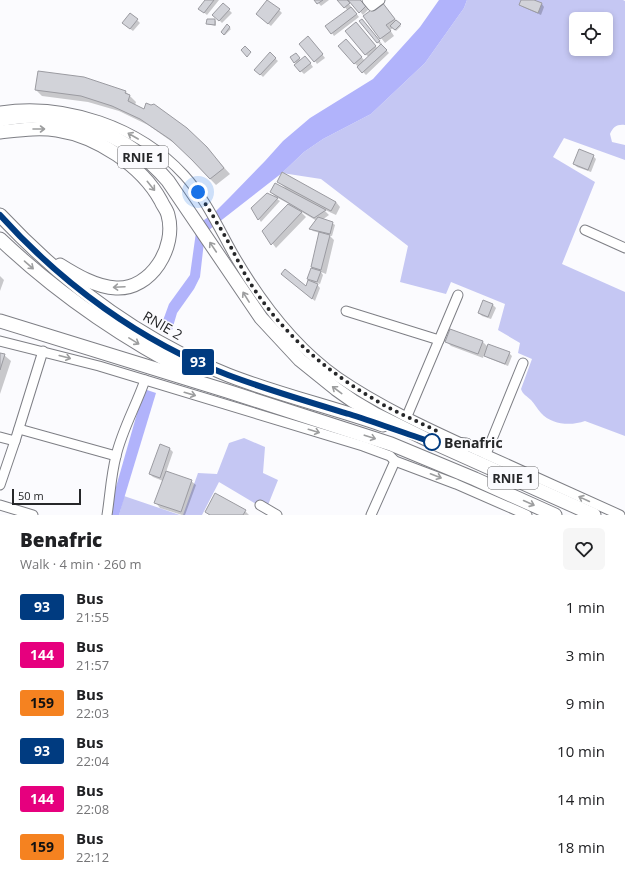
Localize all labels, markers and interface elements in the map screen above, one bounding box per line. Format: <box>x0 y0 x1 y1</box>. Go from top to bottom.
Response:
map controls <box>569 12 613 56</box>
button: locate <box>569 12 613 56</box>
one-way arrow <box>32 125 45 133</box>
one-way arrow <box>127 132 139 140</box>
road number: RNIE 1 <box>118 146 168 168</box>
one-way arrow <box>147 180 155 191</box>
your location <box>188 182 208 202</box>
one-way arrow <box>209 242 217 253</box>
one-way arrow <box>24 260 34 269</box>
one-way arrow <box>113 283 126 291</box>
one-way arrow <box>242 291 250 303</box>
street label: RNIE 2 <box>140 306 186 344</box>
one-way arrow <box>128 338 140 346</box>
line badge: 93 <box>180 349 216 375</box>
text: 93 <box>190 352 206 371</box>
one-way arrow <box>58 354 71 361</box>
one-way arrow <box>331 385 342 394</box>
one-way arrow <box>183 391 196 398</box>
one-way arrow <box>307 428 320 435</box>
marker: Benafric <box>423 433 441 451</box>
place label: Benafric <box>444 433 503 452</box>
one-way arrow <box>364 434 376 442</box>
road number: RNIE 1 <box>488 467 538 489</box>
one-way arrow <box>429 472 441 480</box>
scale bar <box>12 487 81 506</box>
text: 50 m <box>18 488 44 503</box>
one-way arrow <box>579 495 591 502</box>
one-way arrow <box>523 500 535 507</box>
text: Benafric <box>20 527 102 553</box>
button: heart <box>563 528 605 570</box>
text: Walk · 4 min · 260 m <box>20 555 142 573</box>
text: Bus <box>76 588 103 608</box>
text: 93 <box>34 597 50 616</box>
text: 1 min <box>566 597 605 617</box>
text: 21:55 <box>76 608 109 626</box>
text: Bus <box>76 636 103 656</box>
text: 144 <box>30 645 54 664</box>
text: 3 min <box>566 645 605 665</box>
text: 21:57 <box>76 656 109 674</box>
text: Bus <box>76 684 103 704</box>
text: 159 <box>30 693 54 712</box>
text: 9 min <box>566 693 605 713</box>
text: 22:03 <box>76 704 109 722</box>
text: Bus <box>76 732 103 752</box>
text: 93 <box>34 741 50 760</box>
text: 10 min <box>557 741 605 761</box>
text: 22:04 <box>76 752 109 770</box>
text: Bus <box>76 780 103 800</box>
text: 144 <box>30 789 54 808</box>
text: 14 min <box>557 789 605 809</box>
text: 22:08 <box>76 800 109 818</box>
text: Bus <box>76 828 103 848</box>
text: 159 <box>30 837 54 856</box>
text: 18 min <box>557 837 605 857</box>
text: 22:12 <box>76 848 109 866</box>

